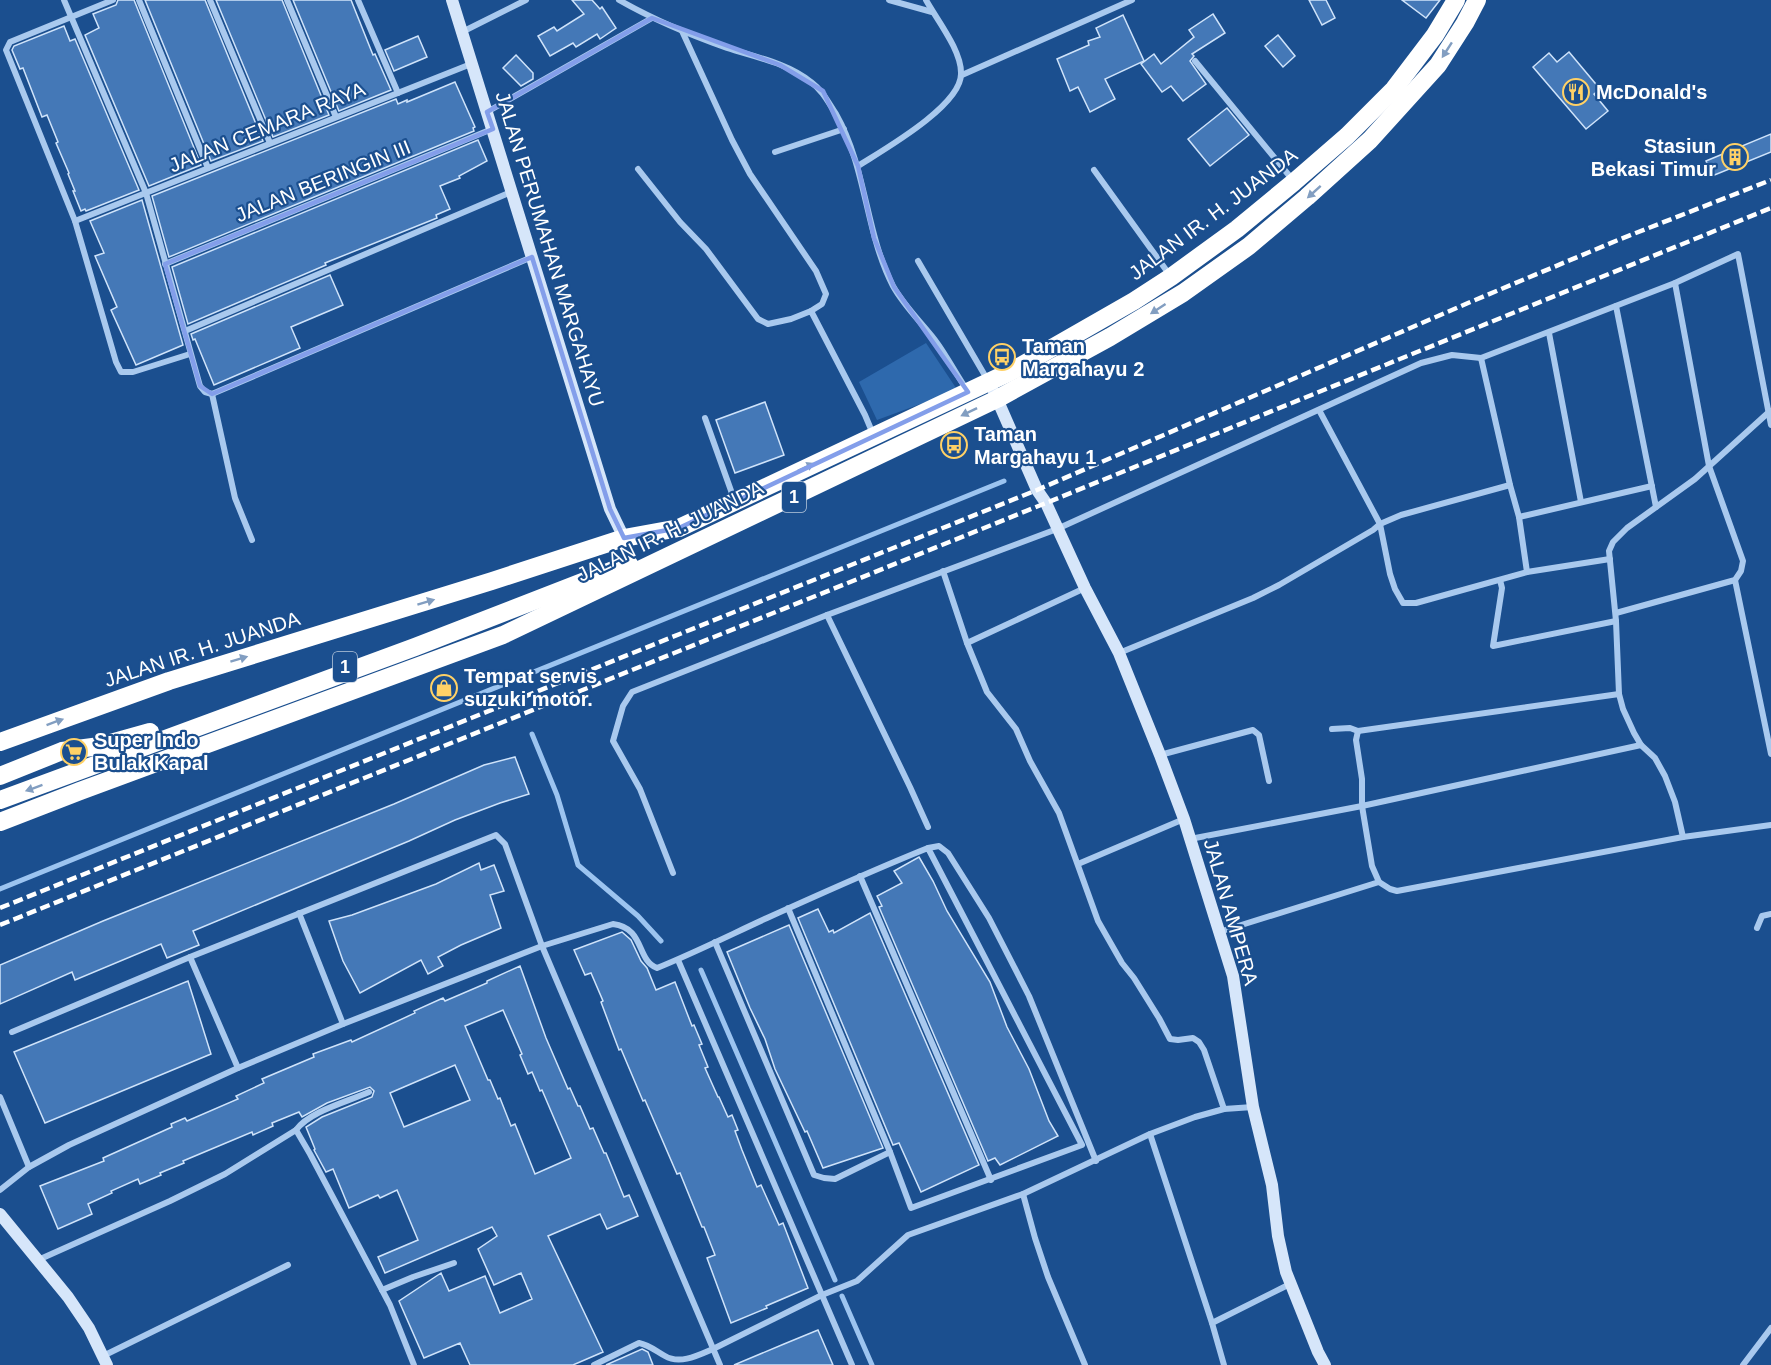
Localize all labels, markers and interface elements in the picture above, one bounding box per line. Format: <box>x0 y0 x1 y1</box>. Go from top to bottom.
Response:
one-way arrow <box>1442 42 1453 59</box>
street label: JALAN CEMARA RAYA <box>166 77 369 176</box>
restaurant icon: McDonald's <box>1561 77 1591 107</box>
place label: McDonald's <box>1596 81 1707 103</box>
street label: JALAN PERUMAHAN MARGAHAYU <box>491 89 609 409</box>
place label: Stasiun Bekasi Timur <box>1591 135 1716 180</box>
street label: JALAN BERINGIN III <box>232 136 414 226</box>
building icon: Stasiun Bekasi Timur <box>1720 142 1750 172</box>
street label: JALAN IR. H. JUANDA <box>1125 143 1302 284</box>
one-way arrow <box>1307 184 1321 198</box>
one-way arrow <box>1150 303 1166 314</box>
place label: Taman Margahayu 2 <box>1022 335 1144 380</box>
bus stop icon: Taman Margahayu 2 <box>987 342 1017 372</box>
one-way arrow <box>960 408 977 417</box>
place label: Taman Margahayu 1 <box>974 423 1096 468</box>
bus stop icon: Taman Margahayu 1 <box>939 430 969 460</box>
one-way arrow <box>798 463 815 472</box>
street label: JALAN IR. H. JUANDA <box>573 476 767 586</box>
road number: 1 <box>782 482 806 512</box>
one-way arrow <box>417 596 435 606</box>
street label: JALAN IR. H. JUANDA <box>101 607 303 691</box>
road number: 1 <box>333 652 357 682</box>
one-way arrow <box>230 654 248 663</box>
place label: Tempat servis suzuki motor. <box>464 665 597 710</box>
shop icon: Tempat servis suzuki motor. <box>429 673 459 703</box>
one-way arrow <box>46 717 64 726</box>
place label: Super Indo Bulak Kapal <box>94 729 208 774</box>
supermarket icon: Super Indo Bulak Kapal <box>59 737 89 767</box>
one-way arrow <box>25 783 43 793</box>
street label: JALAN AMPERA <box>1200 836 1263 988</box>

